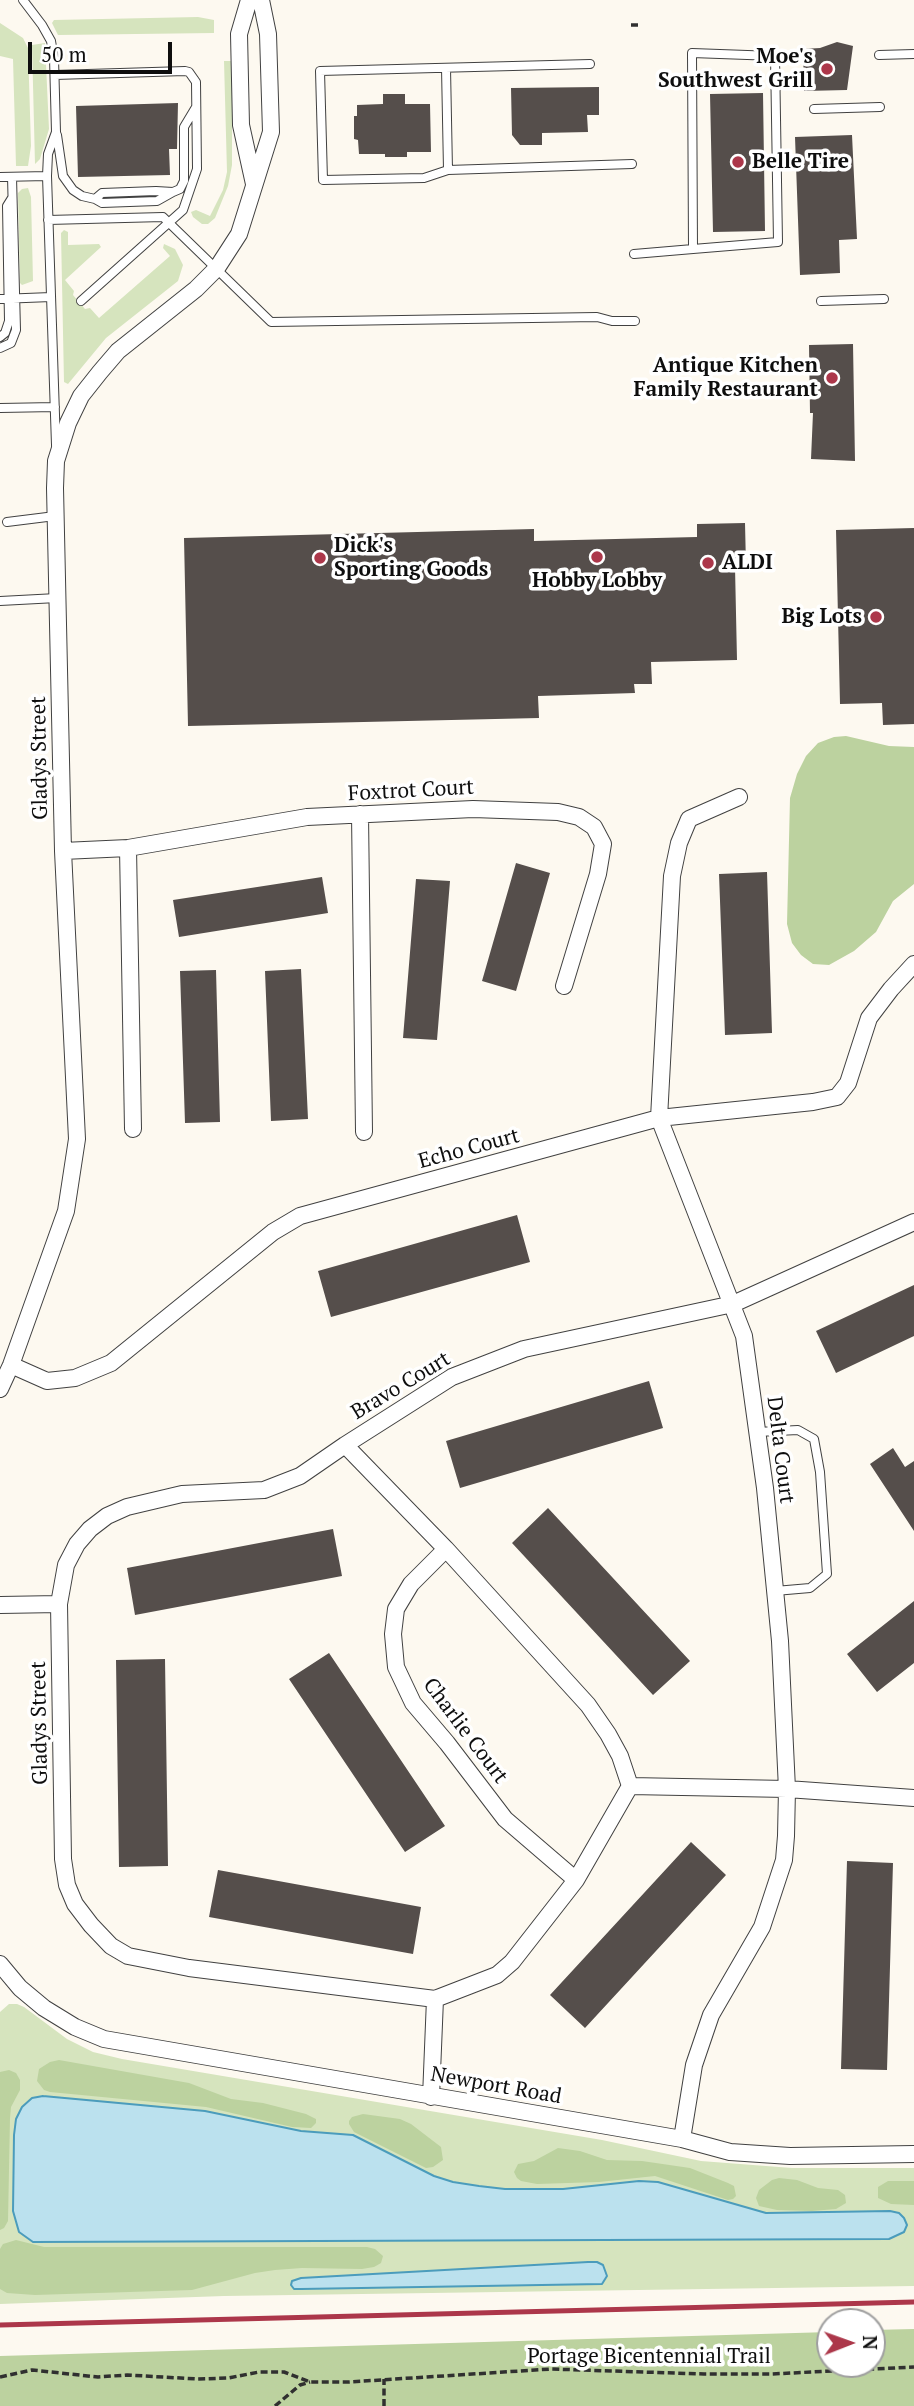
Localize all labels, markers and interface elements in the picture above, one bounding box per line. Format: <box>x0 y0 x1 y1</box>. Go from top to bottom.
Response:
scale bar <box>32 28 175 72</box>
text: 50 m <box>41 40 87 68</box>
place label: Moe's Southwest Grill <box>658 44 813 94</box>
marker: Moe's Southwest Grill <box>819 61 835 77</box>
place label: Belle Tire <box>752 149 849 175</box>
marker: Belle Tire <box>730 154 746 170</box>
place label: Antique Kitchen Family Restaurant <box>633 353 818 403</box>
marker: Antique Kitchen Family Restaurant <box>824 370 840 386</box>
place label: Dick's Sporting Goods <box>334 533 488 583</box>
marker: Hobby Lobby <box>589 549 605 565</box>
marker: Dick's Sporting Goods <box>312 550 328 566</box>
place label: ALDI <box>722 550 773 576</box>
marker: ALDI <box>700 555 716 571</box>
place label: Hobby Lobby <box>532 568 662 594</box>
place label: Big Lots <box>781 604 862 630</box>
marker: Big Lots <box>868 609 884 625</box>
street label: Gladys Street <box>26 696 54 820</box>
street label: Foxtrot Court <box>347 775 475 807</box>
street label: Echo Court <box>416 1123 522 1175</box>
street label: Bravo Court <box>347 1347 455 1425</box>
street label: Delta Court <box>761 1395 799 1505</box>
street label: Gladys Street <box>26 1661 54 1785</box>
street label: Charlie Court <box>417 1673 513 1789</box>
street label: Newport Road <box>429 2062 563 2110</box>
north arrow <box>816 2308 886 2378</box>
text: N <box>858 2335 883 2350</box>
street label: Portage Bicentennial Trail <box>527 2344 771 2370</box>

